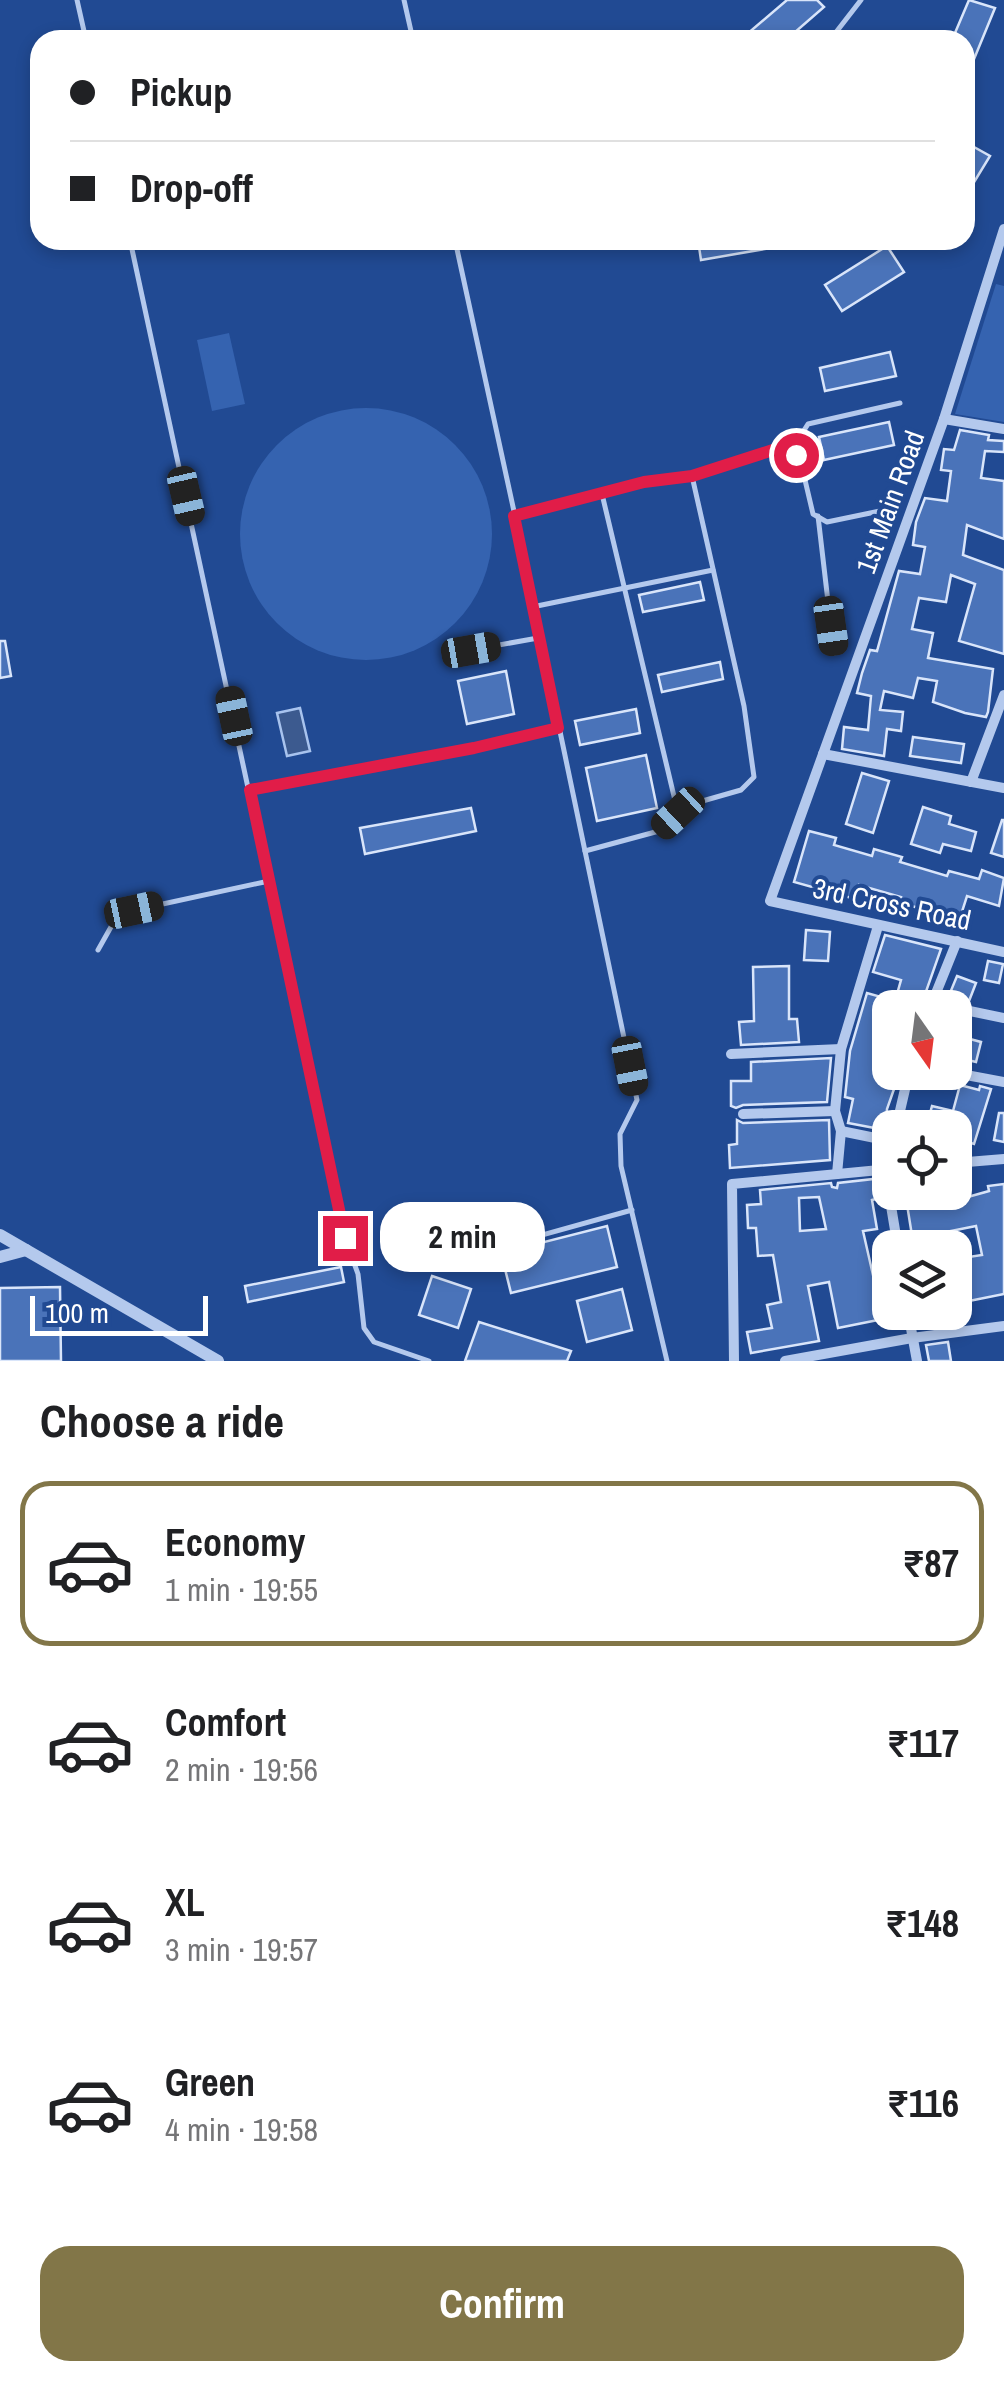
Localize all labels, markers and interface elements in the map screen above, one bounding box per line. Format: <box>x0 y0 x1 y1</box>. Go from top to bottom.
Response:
text: Pickup <box>130 67 232 118</box>
text: Drop-off <box>130 163 253 214</box>
street label: 1st Main Road <box>847 425 933 579</box>
route start <box>774 433 819 478</box>
car <box>165 463 207 529</box>
car <box>812 594 850 658</box>
car <box>439 630 503 670</box>
car <box>213 684 255 748</box>
car <box>646 782 710 844</box>
street label: 3rd Cross Road <box>809 869 975 939</box>
car <box>102 889 166 931</box>
north arrow <box>872 990 972 1090</box>
map controls <box>872 990 972 1330</box>
car <box>610 1034 650 1098</box>
button: locate <box>872 1110 972 1210</box>
callout: 2 min <box>380 1203 545 1273</box>
text: 2 min <box>428 1215 497 1258</box>
route end <box>323 1216 368 1261</box>
button: layers <box>872 1230 972 1330</box>
scale bar <box>30 1291 208 1336</box>
text: 100 m <box>45 1294 109 1332</box>
text: Choose a ride <box>40 1390 284 1451</box>
text: Economy <box>165 1517 305 1568</box>
icon: car <box>45 1519 135 1609</box>
text: ₹87 <box>902 1538 959 1589</box>
text: 1 min · 19:55 <box>165 1568 318 1611</box>
text: Comfort <box>165 1697 286 1748</box>
icon: car <box>45 1699 135 1789</box>
text: ₹117 <box>887 1718 959 1769</box>
text: 2 min · 19:56 <box>165 1748 318 1791</box>
text: XL <box>165 1877 205 1928</box>
icon: car <box>45 1879 135 1969</box>
text: ₹148 <box>885 1898 959 1949</box>
text: 3 min · 19:57 <box>165 1928 318 1971</box>
text: Green <box>165 2057 255 2108</box>
icon: car <box>45 2059 135 2149</box>
text: ₹116 <box>887 2078 959 2129</box>
text: 4 min · 19:58 <box>165 2108 318 2151</box>
button: Confirm <box>40 2246 964 2361</box>

